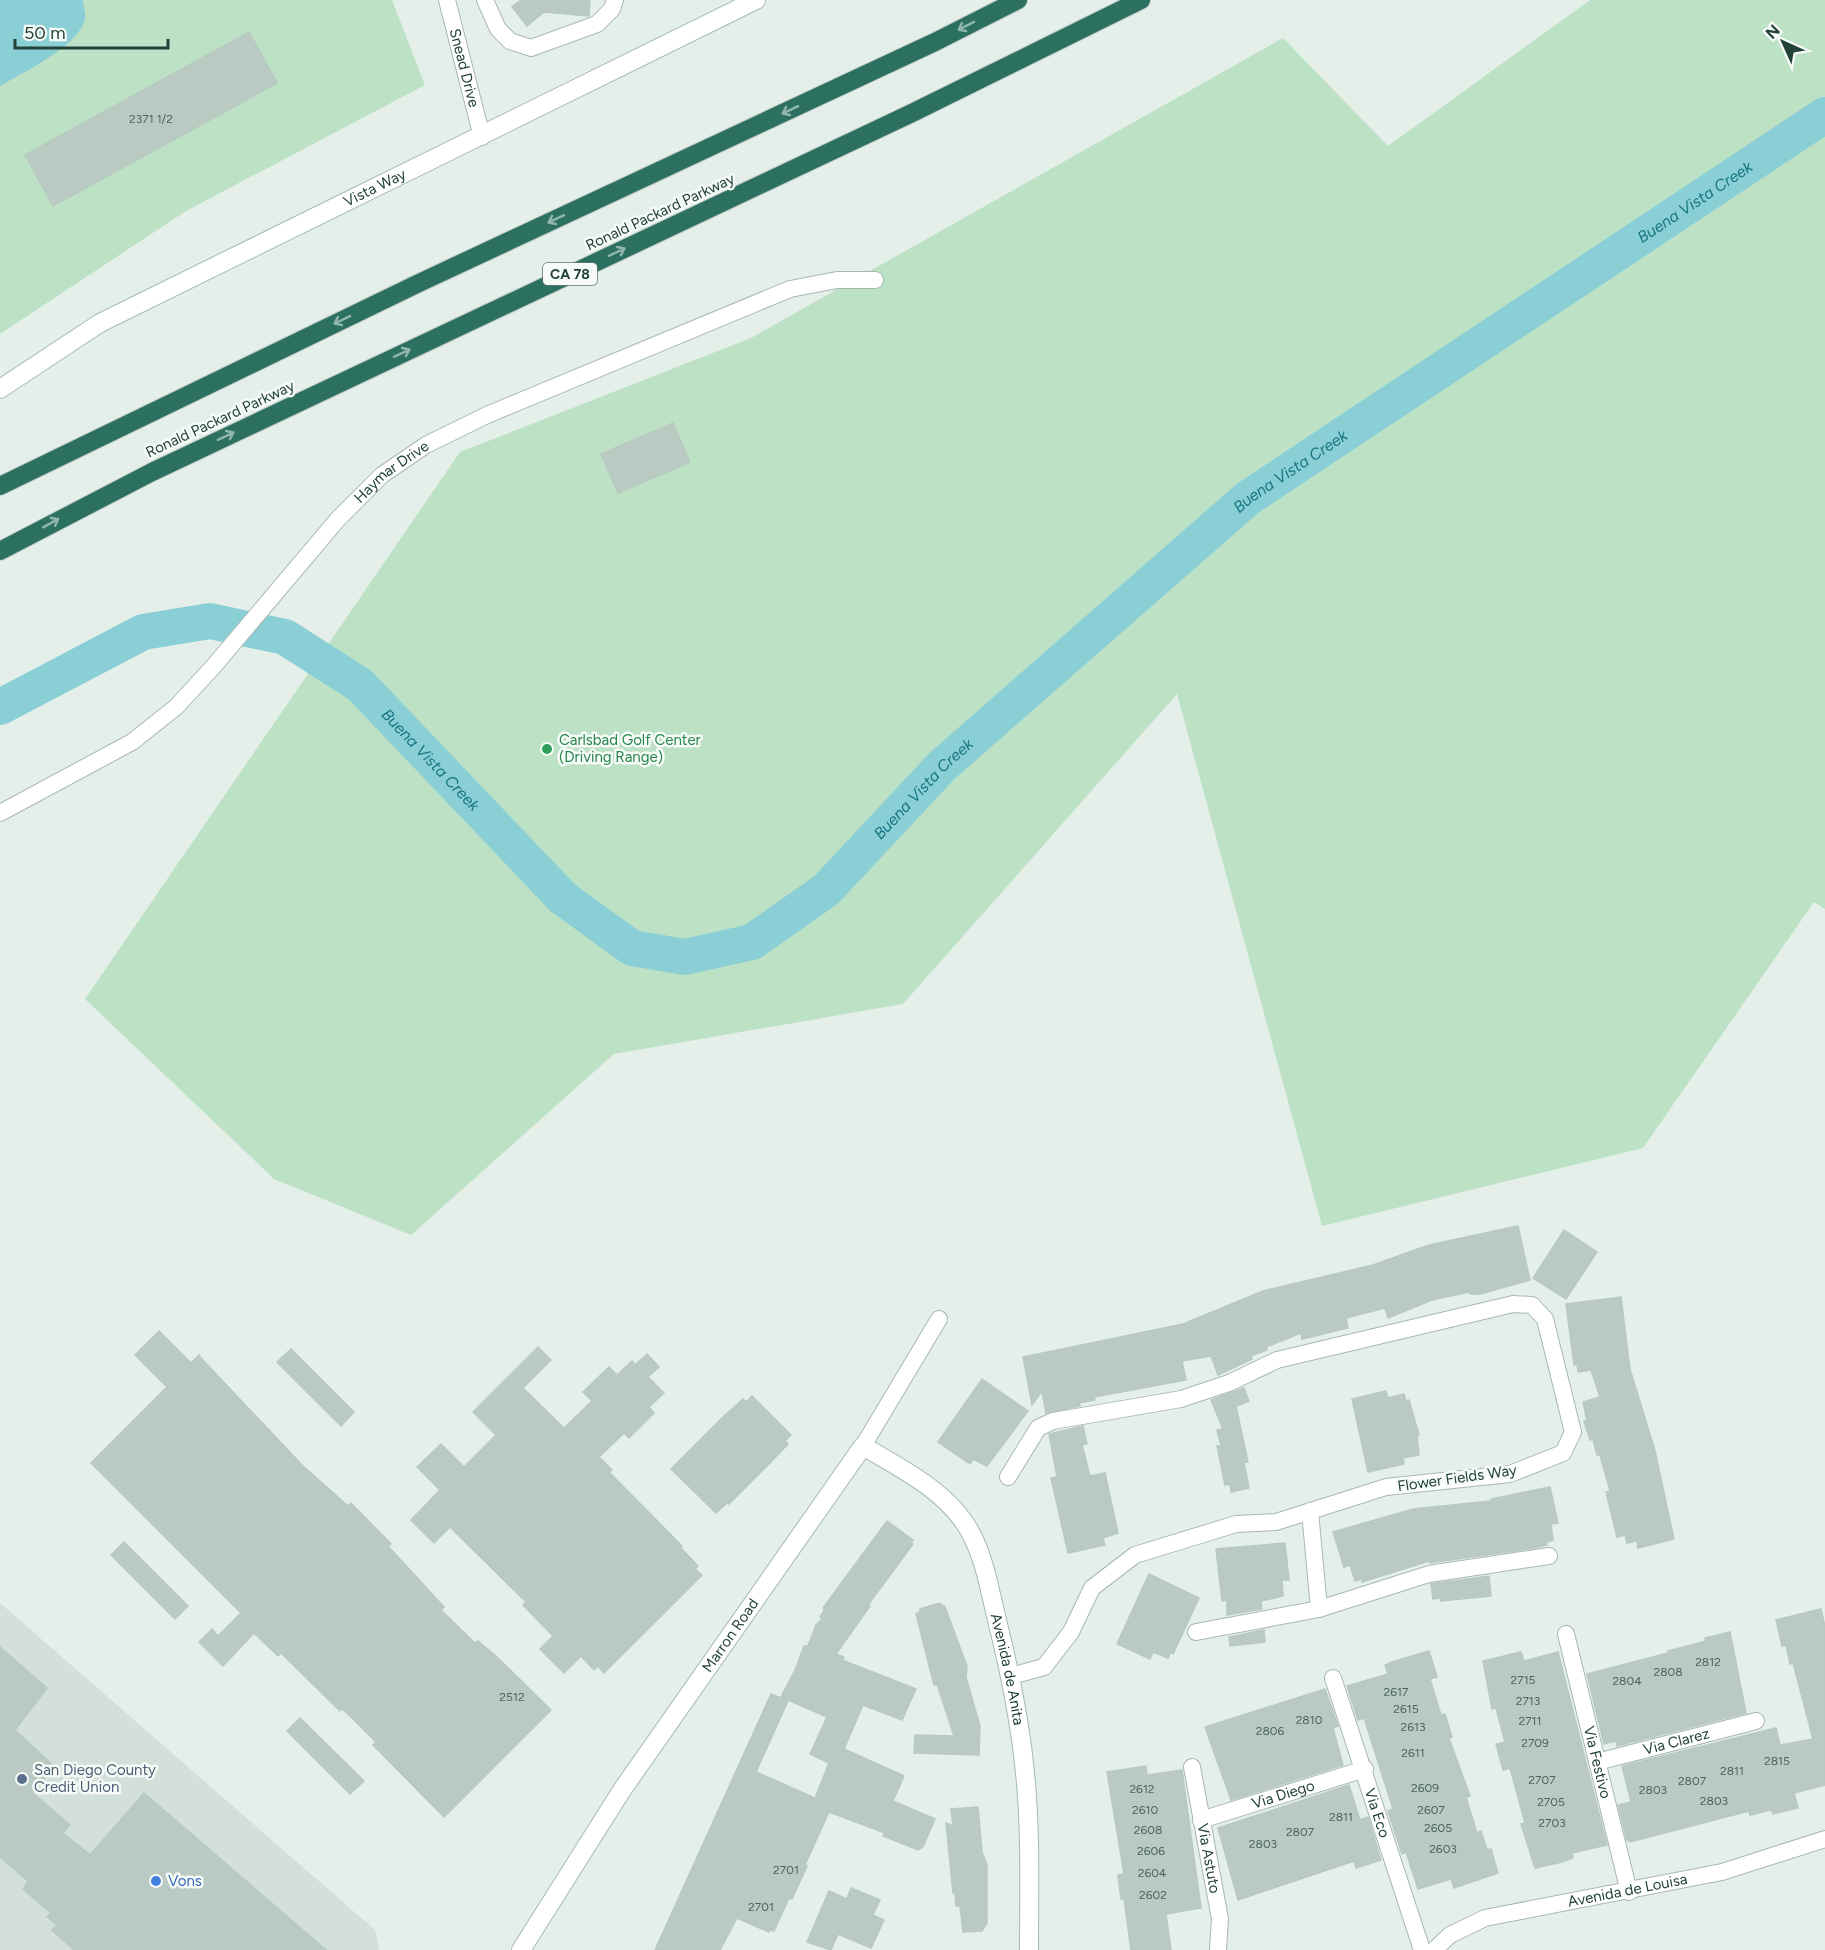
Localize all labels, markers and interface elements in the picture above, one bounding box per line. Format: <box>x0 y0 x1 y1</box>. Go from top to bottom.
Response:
scale bar <box>15 12 168 50</box>
north arrow <box>1753 12 1813 72</box>
one-way arrow <box>958 20 975 32</box>
text: N <box>1762 21 1784 43</box>
text: 50 m <box>24 22 66 44</box>
street label: Snead Drive <box>446 26 483 109</box>
one-way arrow <box>781 104 799 116</box>
house number: 2371 1/2 <box>129 112 173 126</box>
water label: Buena Vista Creek <box>1634 156 1757 247</box>
street label: Vista Way <box>341 165 409 211</box>
street label: Ronald Packard Parkway <box>583 170 737 254</box>
one-way arrow <box>547 213 565 225</box>
one-way arrow <box>607 246 625 258</box>
road number: CA 78 <box>543 263 597 285</box>
one-way arrow <box>333 314 351 326</box>
one-way arrow <box>393 347 411 359</box>
street label: Ronald Packard Parkway <box>143 377 297 461</box>
water label: Buena Vista Creek <box>1229 425 1352 517</box>
one-way arrow <box>216 430 234 442</box>
street label: Haymar Drive <box>350 437 432 507</box>
one-way arrow <box>42 517 59 529</box>
water label: Buena Vista Creek <box>378 705 485 816</box>
place label: Carlsbad Golf Center (Driving Range) <box>559 731 701 766</box>
water label: Buena Vista Creek <box>870 734 978 843</box>
marker: Carlsbad Golf Center (Driving Range) <box>540 742 554 756</box>
street label: Flower Fields Way <box>1396 1461 1518 1495</box>
street label: Marron Road <box>698 1595 762 1676</box>
street label: Avenida de Anita <box>987 1611 1028 1726</box>
house number: 2812 <box>1695 1655 1721 1669</box>
house number: 2808 <box>1653 1665 1683 1679</box>
house number: 2715 <box>1510 1673 1536 1687</box>
house number: 2804 <box>1612 1674 1642 1688</box>
house number: 2617 <box>1384 1685 1409 1699</box>
house number: 2512 <box>499 1690 525 1704</box>
house number: 2713 <box>1516 1694 1540 1708</box>
house number: 2615 <box>1393 1702 1419 1716</box>
house number: 2810 <box>1296 1713 1323 1727</box>
house number: 2711 <box>1518 1714 1542 1728</box>
house number: 2613 <box>1401 1720 1425 1734</box>
house number: 2806 <box>1256 1724 1284 1738</box>
street label: Via Festivo <box>1580 1724 1615 1801</box>
street label: Via Clarez <box>1641 1724 1711 1759</box>
house number: 2709 <box>1521 1736 1549 1750</box>
house number: 2611 <box>1401 1746 1425 1760</box>
house number: 2815 <box>1764 1754 1790 1768</box>
place label: San Diego County Credit Union <box>34 1761 156 1796</box>
house number: 2811 <box>1720 1764 1744 1778</box>
marker: San Diego County Credit Union <box>15 1772 29 1786</box>
house number: 2707 <box>1528 1773 1556 1787</box>
house number: 2807 <box>1678 1774 1707 1788</box>
street label: Via Diego <box>1250 1776 1317 1813</box>
house number: 2609 <box>1411 1781 1439 1795</box>
house number: 2612 <box>1129 1782 1155 1796</box>
house number: 2803 <box>1639 1783 1667 1797</box>
street label: Via Eco <box>1361 1786 1394 1840</box>
house number: 2803 <box>1700 1794 1728 1808</box>
house number: 2705 <box>1537 1795 1565 1809</box>
house number: 2610 <box>1132 1803 1158 1817</box>
house number: 2607 <box>1417 1803 1445 1817</box>
house number: 2811 <box>1329 1810 1353 1824</box>
house number: 2703 <box>1538 1816 1566 1830</box>
house number: 2605 <box>1424 1821 1452 1835</box>
street label: Via Astuto <box>1194 1822 1224 1895</box>
house number: 2608 <box>1134 1823 1162 1837</box>
house number: 2807 <box>1286 1825 1315 1839</box>
house number: 2803 <box>1249 1837 1277 1851</box>
house number: 2603 <box>1429 1842 1457 1856</box>
house number: 2606 <box>1137 1844 1165 1858</box>
house number: 2701 <box>773 1863 799 1877</box>
house number: 2604 <box>1138 1866 1167 1880</box>
street label: Avenida de Louisa <box>1566 1870 1689 1911</box>
place label: Vons <box>168 1872 202 1890</box>
marker: Vons <box>149 1874 163 1888</box>
house number: 2602 <box>1139 1888 1167 1902</box>
house number: 2701 <box>748 1900 774 1914</box>

